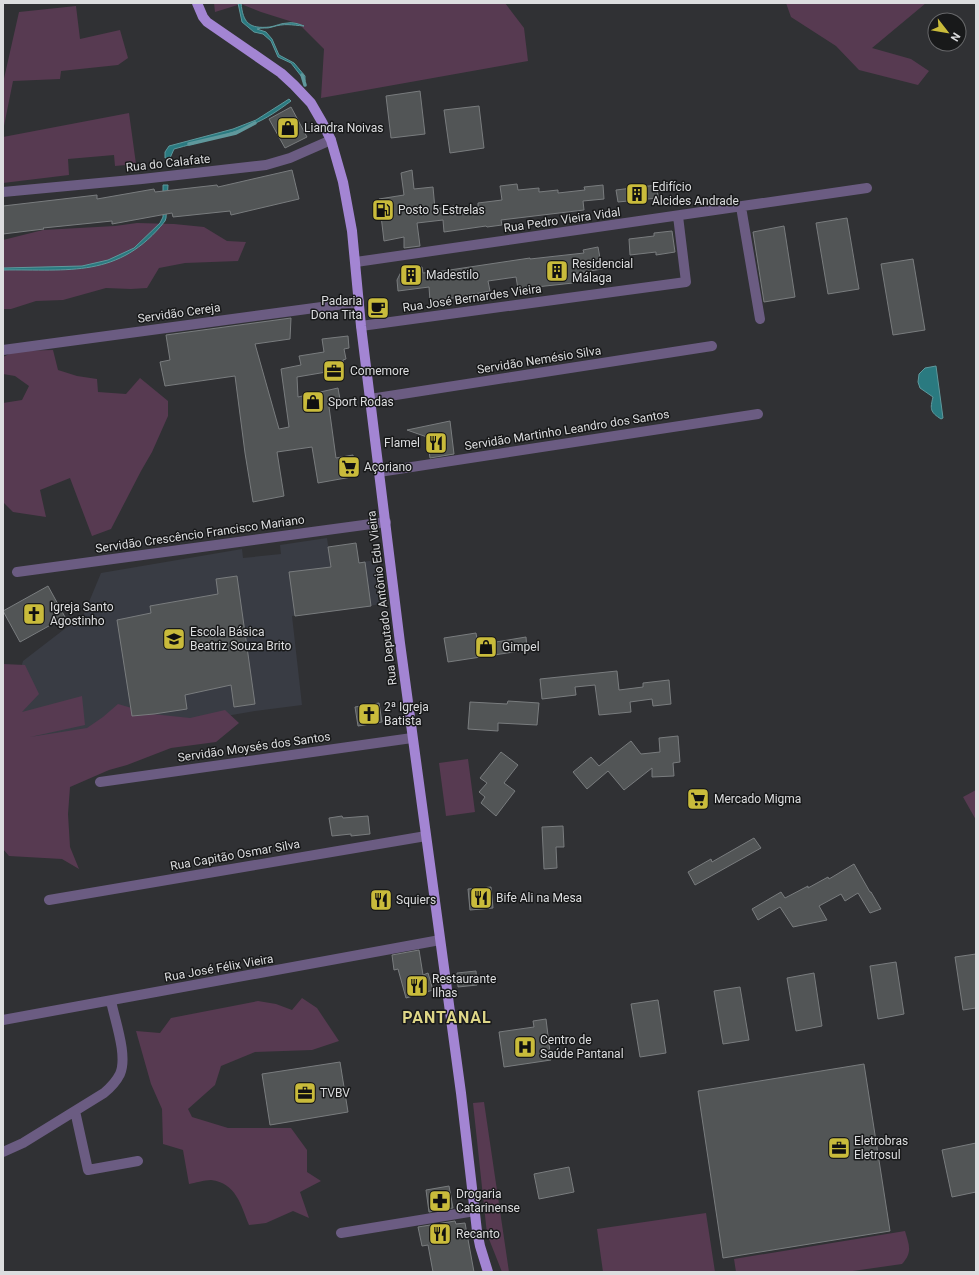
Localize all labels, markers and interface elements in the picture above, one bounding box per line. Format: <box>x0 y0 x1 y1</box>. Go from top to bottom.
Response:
north arrow <box>927 12 967 52</box>
text: N <box>947 30 963 44</box>
shop icon: Liandra Noivas <box>275 115 301 141</box>
place label: Liandra Noivas <box>304 121 383 135</box>
street label: Rua do Calafate <box>125 152 211 174</box>
place label: Edifício Alcides Andrade <box>652 180 739 208</box>
building icon: Edifício Alcides Andrade <box>624 181 650 207</box>
fuel station icon: Posto 5 Estrelas <box>370 197 396 223</box>
place label: Posto 5 Estrelas <box>398 203 485 217</box>
street label: Rua Pedro Vieira Vidal <box>503 205 621 235</box>
place label: Residencial Málaga <box>572 257 633 285</box>
building icon: Residencial Málaga <box>544 258 570 284</box>
building icon: Madestilo <box>398 262 424 288</box>
place label: Madestilo <box>426 268 479 282</box>
street label: Rua José Bernardes Vieira <box>402 281 542 315</box>
place label: Padaria Dona Tita <box>311 294 362 322</box>
cafe icon: Padaria Dona Tita <box>365 295 391 321</box>
street label: Servidão Cereja <box>137 300 221 326</box>
street label: Servidão Nemésio Silva <box>476 343 602 377</box>
office icon: Comemore <box>321 358 347 384</box>
place label: Comemore <box>350 364 409 378</box>
shop icon: Sport Rodas <box>300 389 326 415</box>
place label: Sport Rodas <box>328 395 394 409</box>
street label: Servidão Martinho Leandro dos Santos <box>464 407 670 453</box>
restaurant icon: Flamel <box>423 430 449 456</box>
place label: Flamel <box>384 436 420 450</box>
supermarket icon: Açoriano <box>336 454 362 480</box>
place label: Açoriano <box>364 460 412 474</box>
street label: Rua Deputado Antônio Edu Vieira <box>364 510 400 686</box>
street label: Servidão Crescêncio Francisco Mariano <box>95 512 306 556</box>
place label: Igreja Santo Agostinho <box>50 600 114 628</box>
church icon: Igreja Santo Agostinho <box>21 601 47 627</box>
place label: Escola Básica Beatriz Souza Brito <box>190 625 292 653</box>
school or university icon: Escola Básica Beatriz Souza Brito <box>161 626 187 652</box>
shop icon: Gimpel <box>473 634 499 660</box>
place label: Gimpel <box>502 640 540 654</box>
place label: 2ª Igreja Batista <box>384 700 429 728</box>
church icon: 2ª Igreja Batista <box>356 701 382 727</box>
street label: Servidão Moysés dos Santos <box>177 729 331 765</box>
supermarket icon: Mercado Migma <box>685 786 711 812</box>
place label: Mercado Migma <box>714 792 801 806</box>
street label: Rua Capitão Osmar Silva <box>169 837 301 873</box>
restaurant icon: Bife Ali na Mesa <box>468 885 494 911</box>
restaurant icon: Squiers <box>368 887 394 913</box>
place label: Bife Ali na Mesa <box>496 891 582 905</box>
place label: Squiers <box>396 893 436 907</box>
street label: Rua José Félix Vieira <box>163 952 275 984</box>
place label: Restaurante Ilhas <box>432 972 496 1000</box>
restaurant icon: Restaurante Ilhas <box>404 973 430 999</box>
district label: PANTANAL <box>402 1008 492 1027</box>
place label: Centro de Saúde Pantanal <box>540 1033 624 1061</box>
hospital icon: Centro de Saúde Pantanal <box>512 1034 538 1060</box>
office icon: TVBV <box>292 1080 318 1106</box>
place label: TVBV <box>320 1086 350 1100</box>
place label: Eletrobras Eletrosul <box>854 1134 908 1162</box>
office icon: Eletrobras Eletrosul <box>826 1135 852 1161</box>
place label: Drogaria Catarinense <box>456 1187 520 1215</box>
pharmacy icon: Drogaria Catarinense <box>427 1188 453 1214</box>
restaurant icon: Recanto <box>427 1221 453 1247</box>
place label: Recanto <box>456 1227 500 1241</box>

